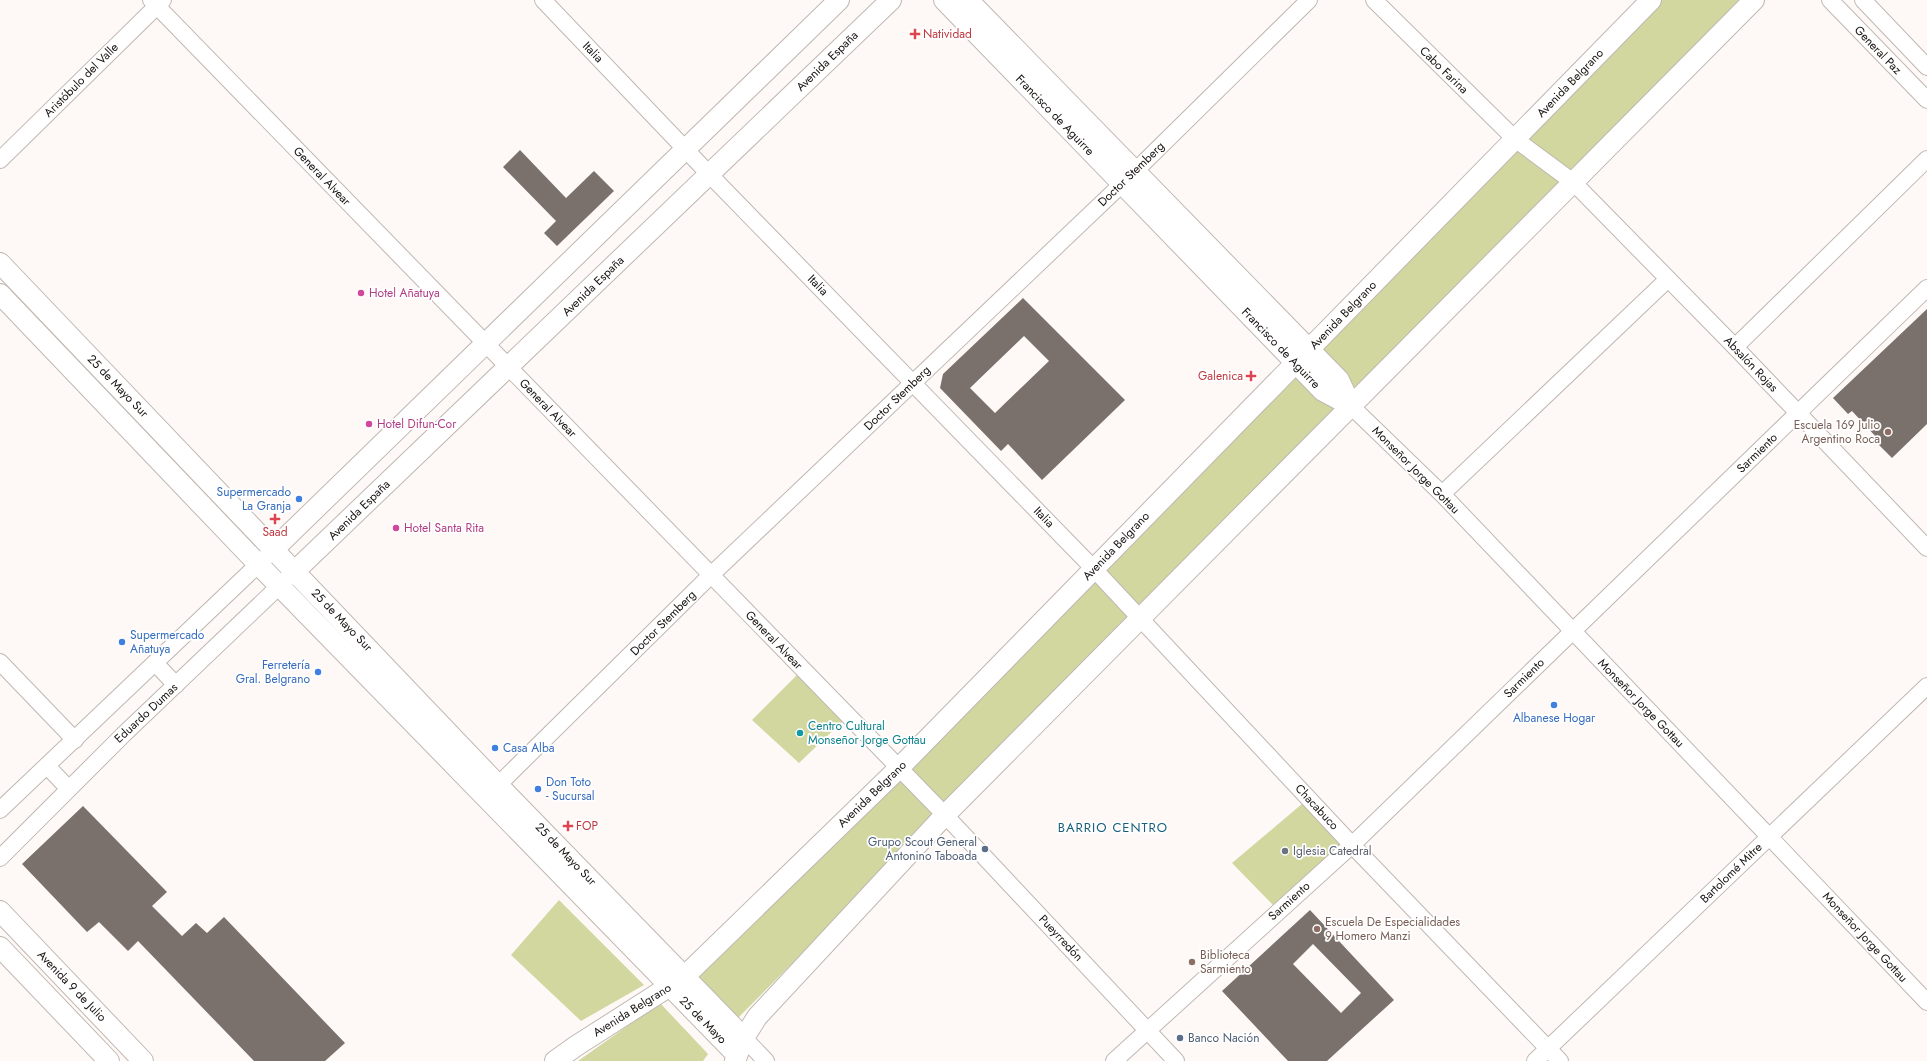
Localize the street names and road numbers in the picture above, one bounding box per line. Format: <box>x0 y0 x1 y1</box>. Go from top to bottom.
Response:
street label: General Paz <box>1850 22 1906 79</box>
street label: Avenida España <box>792 26 862 95</box>
street label: Italia <box>578 37 608 67</box>
street label: Aristóbulo del Valle <box>40 39 122 121</box>
street label: Cabo Farina <box>1416 42 1473 98</box>
street label: Avenida Belgrano <box>1532 44 1608 121</box>
street label: Francisco de Aguirre <box>1012 70 1098 160</box>
street label: Doctor Stemberg <box>1094 138 1168 210</box>
street label: General Alvear <box>289 142 356 210</box>
street label: Avenida España <box>558 251 628 320</box>
street label: Italia <box>803 270 833 300</box>
street label: Avenida Belgrano <box>1305 276 1381 353</box>
street label: Francisco de Aguirre <box>1238 303 1324 393</box>
street label: Absalón Rojas <box>1720 332 1782 396</box>
street label: 25 de Mayo Sur <box>83 350 153 422</box>
street label: Doctor Stemberg <box>860 362 934 434</box>
street label: General Alvear <box>515 374 582 442</box>
street label: Monseñor Jorge Gottau <box>1368 422 1464 518</box>
street label: Sarmiento <box>1732 429 1782 477</box>
street label: Avenida España <box>324 475 394 544</box>
street label: Italia <box>1029 502 1059 532</box>
street label: Avenida Belgrano <box>1078 507 1154 584</box>
street label: 25 de Mayo Sur <box>307 584 377 656</box>
street label: Doctor Stemberg <box>626 586 700 660</box>
street label: General Alvear <box>741 606 808 674</box>
street label: Sarmiento <box>1499 654 1549 702</box>
street label: Monseñor Jorge Gottau <box>1594 654 1688 752</box>
street label: Eduardo Dumas <box>110 679 182 747</box>
street label: Avenida Belgrano <box>834 756 911 832</box>
street label: Chacabuco <box>1291 780 1343 834</box>
street label: 25 de Mayo Sur <box>531 818 601 890</box>
street label: Bartolomé Mitre <box>1696 839 1766 907</box>
street label: Sarmiento <box>1264 877 1314 925</box>
street label: Monseñor Jorge Gottau <box>1818 888 1912 986</box>
street label: Pueyrredón <box>1035 911 1087 965</box>
street label: Avenida 9 de Julio <box>33 946 111 1026</box>
street label: Avenida Belgrano <box>589 978 675 1041</box>
street label: 25 de Mayo <box>675 992 731 1048</box>

